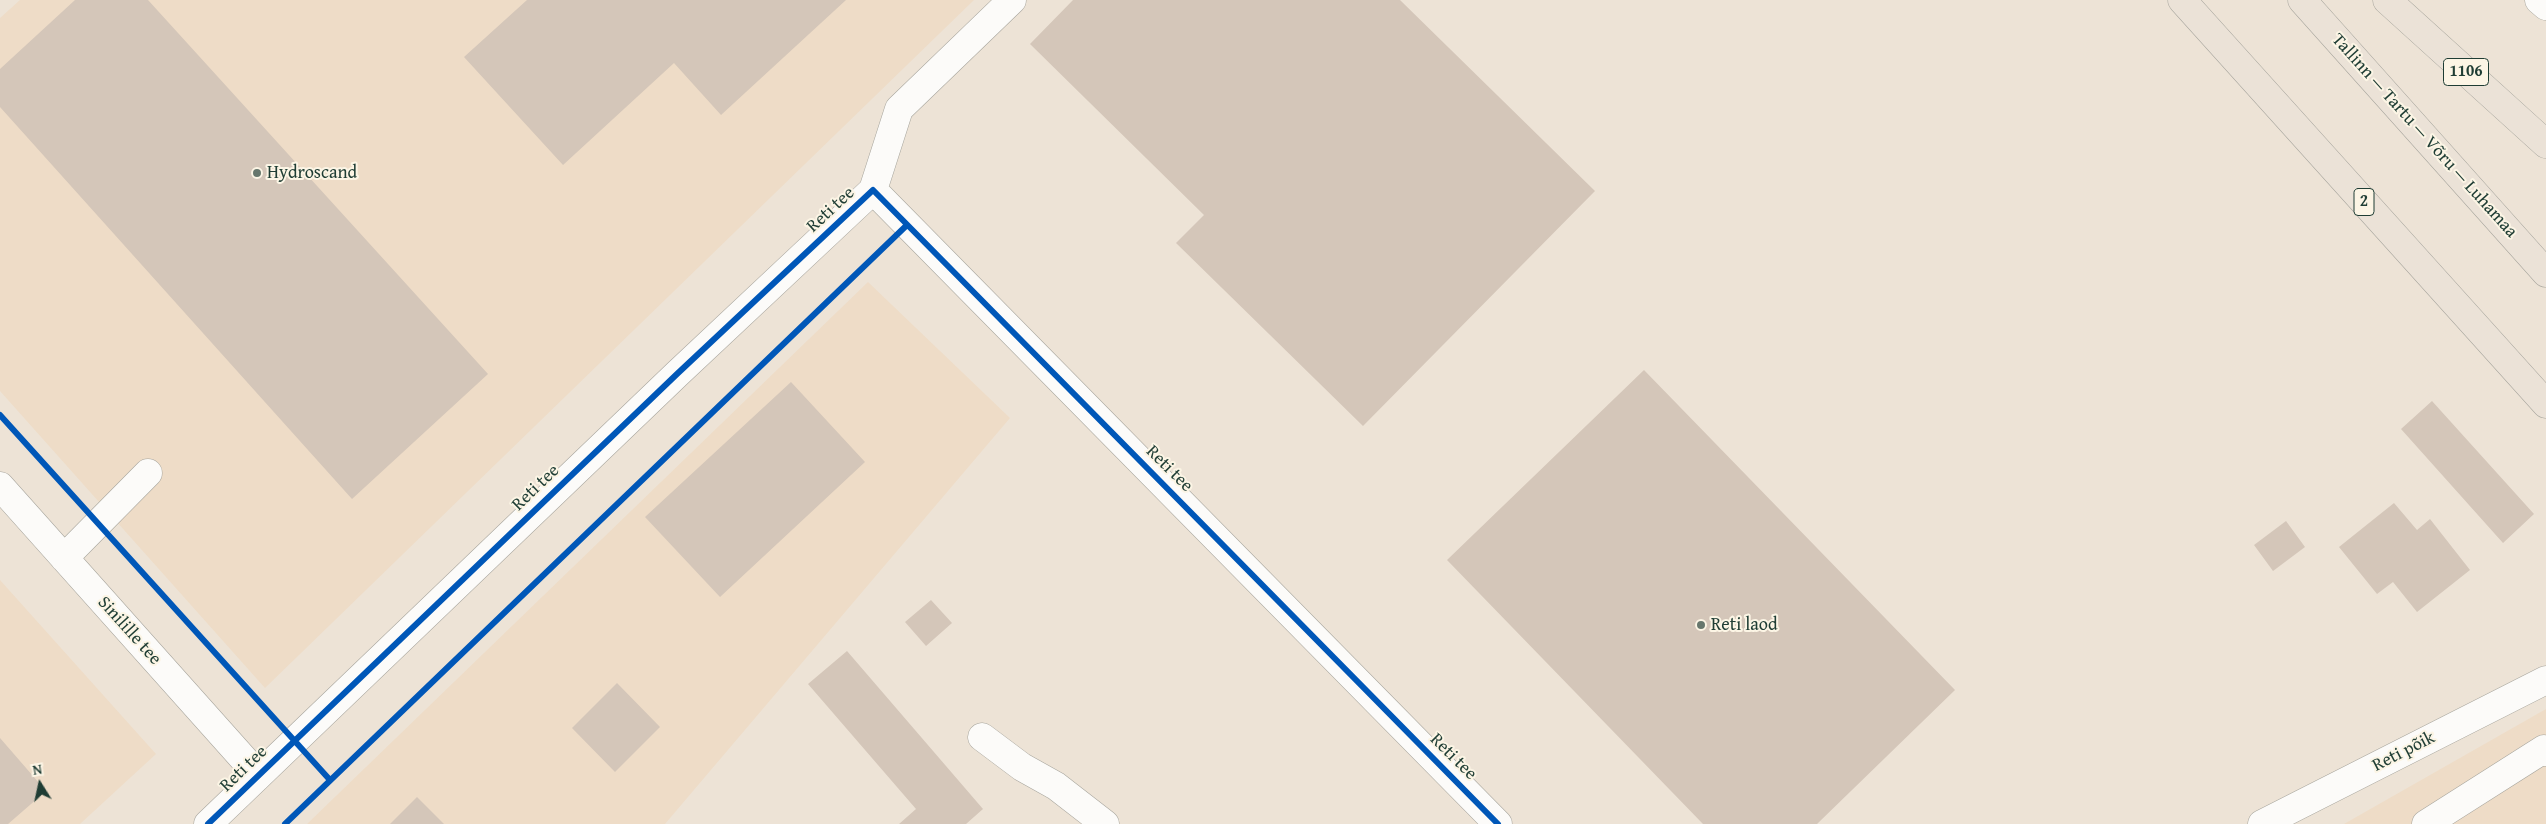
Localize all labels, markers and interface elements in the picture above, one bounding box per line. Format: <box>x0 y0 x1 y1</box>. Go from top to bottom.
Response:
street label: Tallinn — Tartu — Võru — Luhamaa <box>2326 29 2522 243</box>
road number: 1106 <box>2444 58 2488 86</box>
place label: Hydroscand <box>267 162 357 184</box>
marker: Hydroscand <box>251 167 263 179</box>
street label: Reti tee <box>803 183 859 237</box>
road number: 2 <box>2354 188 2374 216</box>
street label: Reti tee <box>1141 441 1197 497</box>
street label: Reti tee <box>508 460 564 516</box>
street label: Sinilille tee <box>93 592 165 670</box>
place label: Reti laod <box>1711 614 1778 636</box>
marker: Reti laod <box>1695 619 1707 631</box>
street label: Reti põik <box>2369 727 2439 777</box>
street label: Reti tee <box>1425 729 1481 785</box>
street label: Reti tee <box>216 741 272 797</box>
north arrow <box>15 759 65 809</box>
text: N <box>31 759 44 780</box>

